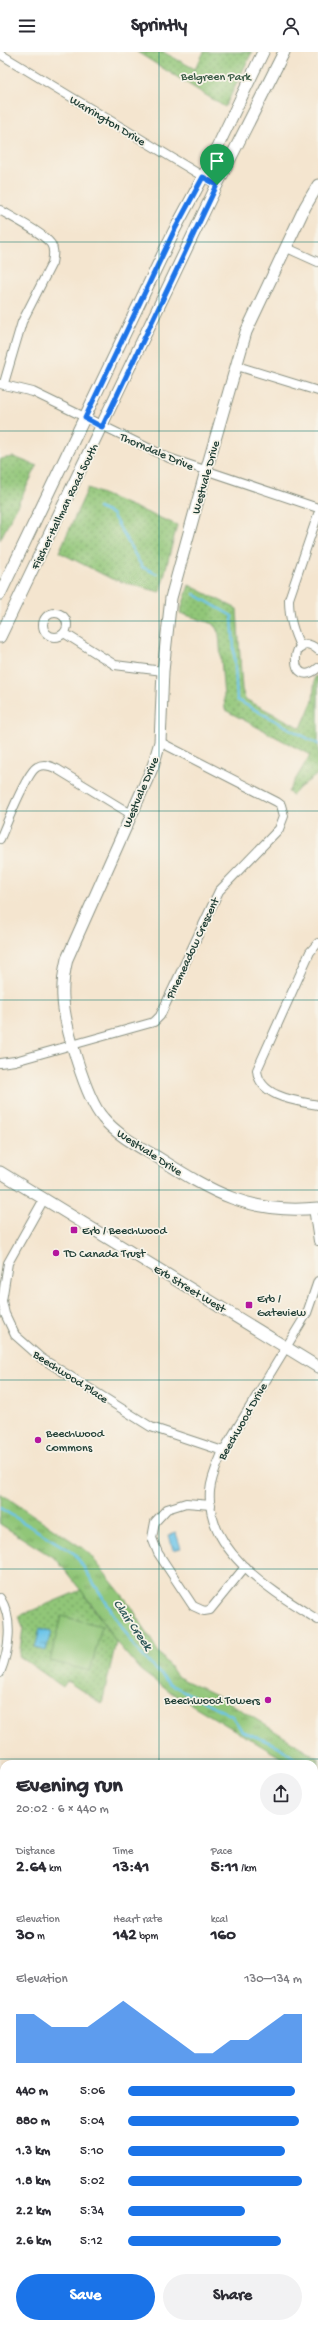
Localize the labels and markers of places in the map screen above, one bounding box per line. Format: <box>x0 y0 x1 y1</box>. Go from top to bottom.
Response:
pin <box>200 144 234 185</box>
marker: Erb / Beechwood <box>69 1225 79 1235</box>
place label: Erb / Beechwood <box>82 1225 167 1239</box>
marker: TD Canada Trust <box>51 1248 61 1258</box>
place label: TD Canada Trust <box>63 1248 146 1262</box>
place label: Erb / Gateview <box>257 1293 306 1321</box>
marker: Erb / Gateview <box>244 1300 254 1310</box>
place label: Beechwood Commons <box>45 1428 105 1456</box>
marker: Beechwood Commons <box>33 1435 43 1445</box>
place label: Beechwood Towers <box>163 1695 261 1709</box>
marker: Beechwood Towers <box>263 1695 273 1705</box>

